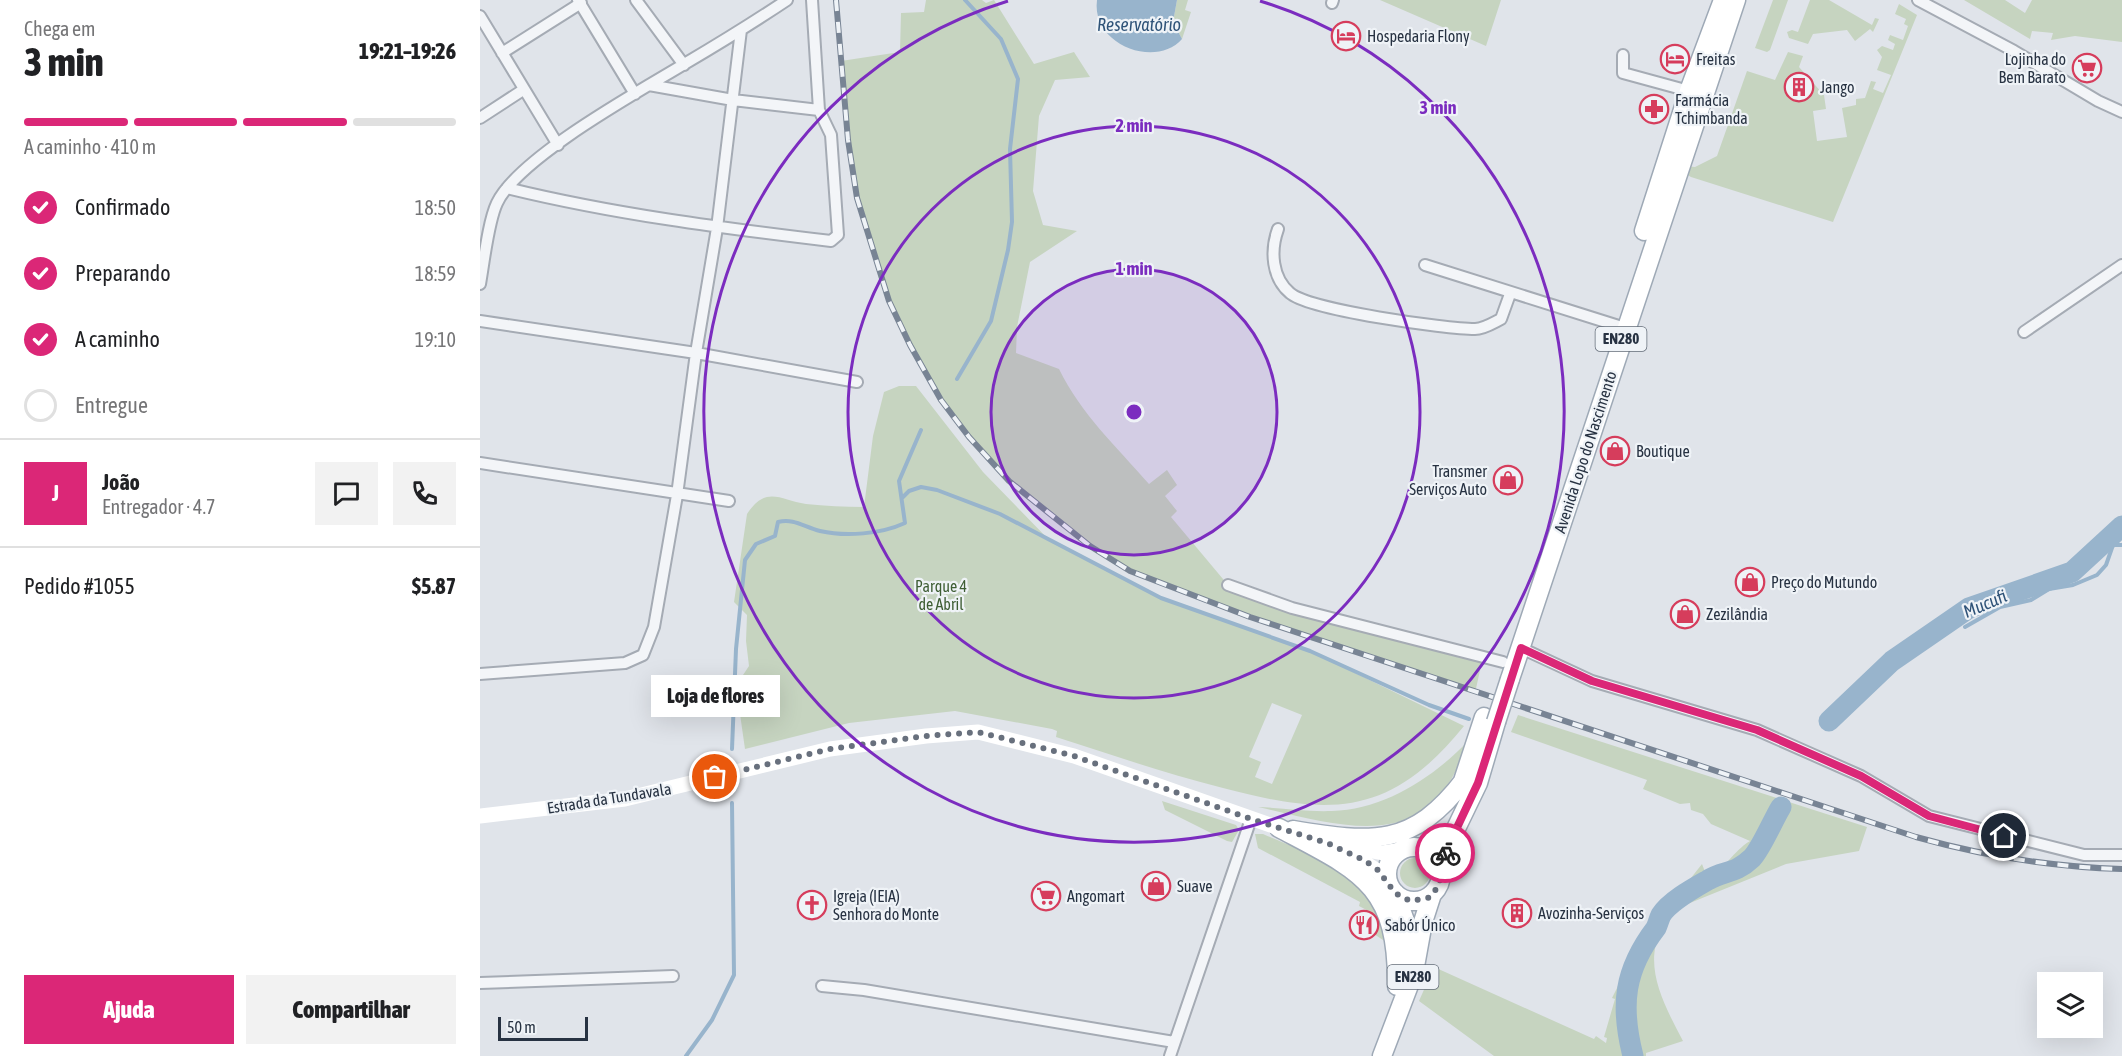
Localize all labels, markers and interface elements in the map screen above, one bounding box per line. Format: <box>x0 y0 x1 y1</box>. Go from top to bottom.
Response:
water label: Reservatório <box>1097 14 1181 35</box>
text: Chega em <box>24 17 96 40</box>
hotel icon: Hospedaria Flony <box>1330 20 1362 52</box>
place label: Hospedaria Flony <box>1367 27 1470 46</box>
text: 19:21–19:26 <box>359 38 456 64</box>
text: 3 min <box>24 40 104 84</box>
hotel icon: Freitas <box>1659 43 1691 75</box>
place label: Freitas <box>1696 50 1736 68</box>
place label: Lojinha do Bem Barato <box>1999 50 2066 86</box>
supermarket icon: Lojinha do Bem Barato <box>2071 52 2103 84</box>
building icon: Jango <box>1783 71 1815 103</box>
place label: Jango <box>1820 78 1854 97</box>
place label: Farmácia Tchimbanda <box>1675 91 1748 127</box>
pharmacy icon: Farmácia Tchimbanda <box>1638 93 1670 125</box>
text: 3 min <box>1420 97 1457 118</box>
text: 2 min <box>1116 115 1153 136</box>
text: A caminho · 410 m <box>24 135 156 158</box>
icon: check <box>24 191 57 224</box>
text: Confirmado <box>75 194 170 220</box>
text: 18:50 <box>415 196 456 219</box>
icon: check <box>24 257 57 290</box>
text: 1 min <box>1116 258 1153 279</box>
text: Preparando <box>75 260 171 286</box>
text: 18:59 <box>415 262 456 285</box>
icon: check <box>24 323 57 356</box>
text: A caminho <box>75 326 160 352</box>
road number: EN280 <box>1596 327 1646 351</box>
text: 19:10 <box>415 328 456 351</box>
street label: Avenida Lopo do Nascimento <box>1550 369 1621 536</box>
text: Entregue <box>75 392 148 418</box>
centre of rings <box>1124 402 1144 422</box>
shop icon: Boutique <box>1599 435 1631 467</box>
place label: Boutique <box>1636 442 1690 461</box>
button: chat <box>315 462 378 525</box>
button: phone <box>393 462 456 525</box>
place label: Transmer Serviços Auto <box>1409 462 1487 499</box>
shop icon: Transmer Serviços Auto <box>1492 464 1524 496</box>
text: João <box>102 469 140 495</box>
text: J <box>52 480 59 506</box>
text: Entregador · 4.7 <box>102 495 215 518</box>
shop icon: Preço do Mutundo <box>1734 566 1766 598</box>
text: Pedido #1055 <box>24 573 135 599</box>
text: $5.87 <box>412 573 456 599</box>
place label: Preço do Mutundo <box>1771 573 1877 592</box>
park label: Parque 4 de Abril <box>915 577 967 613</box>
water label: Mucufi <box>1960 585 2010 622</box>
shop icon: Zezilândia <box>1669 598 1701 630</box>
place label: Zezilândia <box>1706 605 1768 623</box>
callout: Loja de flores <box>650 675 780 717</box>
text: Loja de flores <box>667 684 764 707</box>
pin <box>689 751 740 802</box>
icon: bag <box>698 760 731 793</box>
street label: Estrada da Tundavala <box>546 779 672 817</box>
pin <box>1978 810 2029 861</box>
icon: home <box>1987 819 2020 852</box>
courier <box>1415 823 1475 883</box>
icon: bike <box>1429 837 1462 870</box>
shop icon: Suave <box>1140 870 1172 902</box>
place label: Suave <box>1177 877 1213 895</box>
supermarket icon: Angomart <box>1030 880 1062 912</box>
place label: Igreja (IEIA) Senhora do Monte <box>833 887 939 923</box>
place label: Angomart <box>1067 887 1125 906</box>
church icon: Igreja (IEIA) Senhora do Monte <box>796 889 828 921</box>
building icon: Avozinha-Serviços <box>1501 897 1533 929</box>
place label: Avozinha-Serviços <box>1538 904 1644 923</box>
restaurant icon: Sabór Único <box>1348 909 1380 941</box>
place label: Sabór Único <box>1385 916 1456 934</box>
road number: EN280 <box>1388 965 1438 989</box>
map controls <box>2037 972 2103 1038</box>
button: layers <box>2037 972 2103 1038</box>
button: Ajuda <box>24 975 234 1044</box>
button: Compartilhar <box>246 975 456 1044</box>
scale bar <box>498 1014 588 1042</box>
text: 50 m <box>507 1018 536 1036</box>

